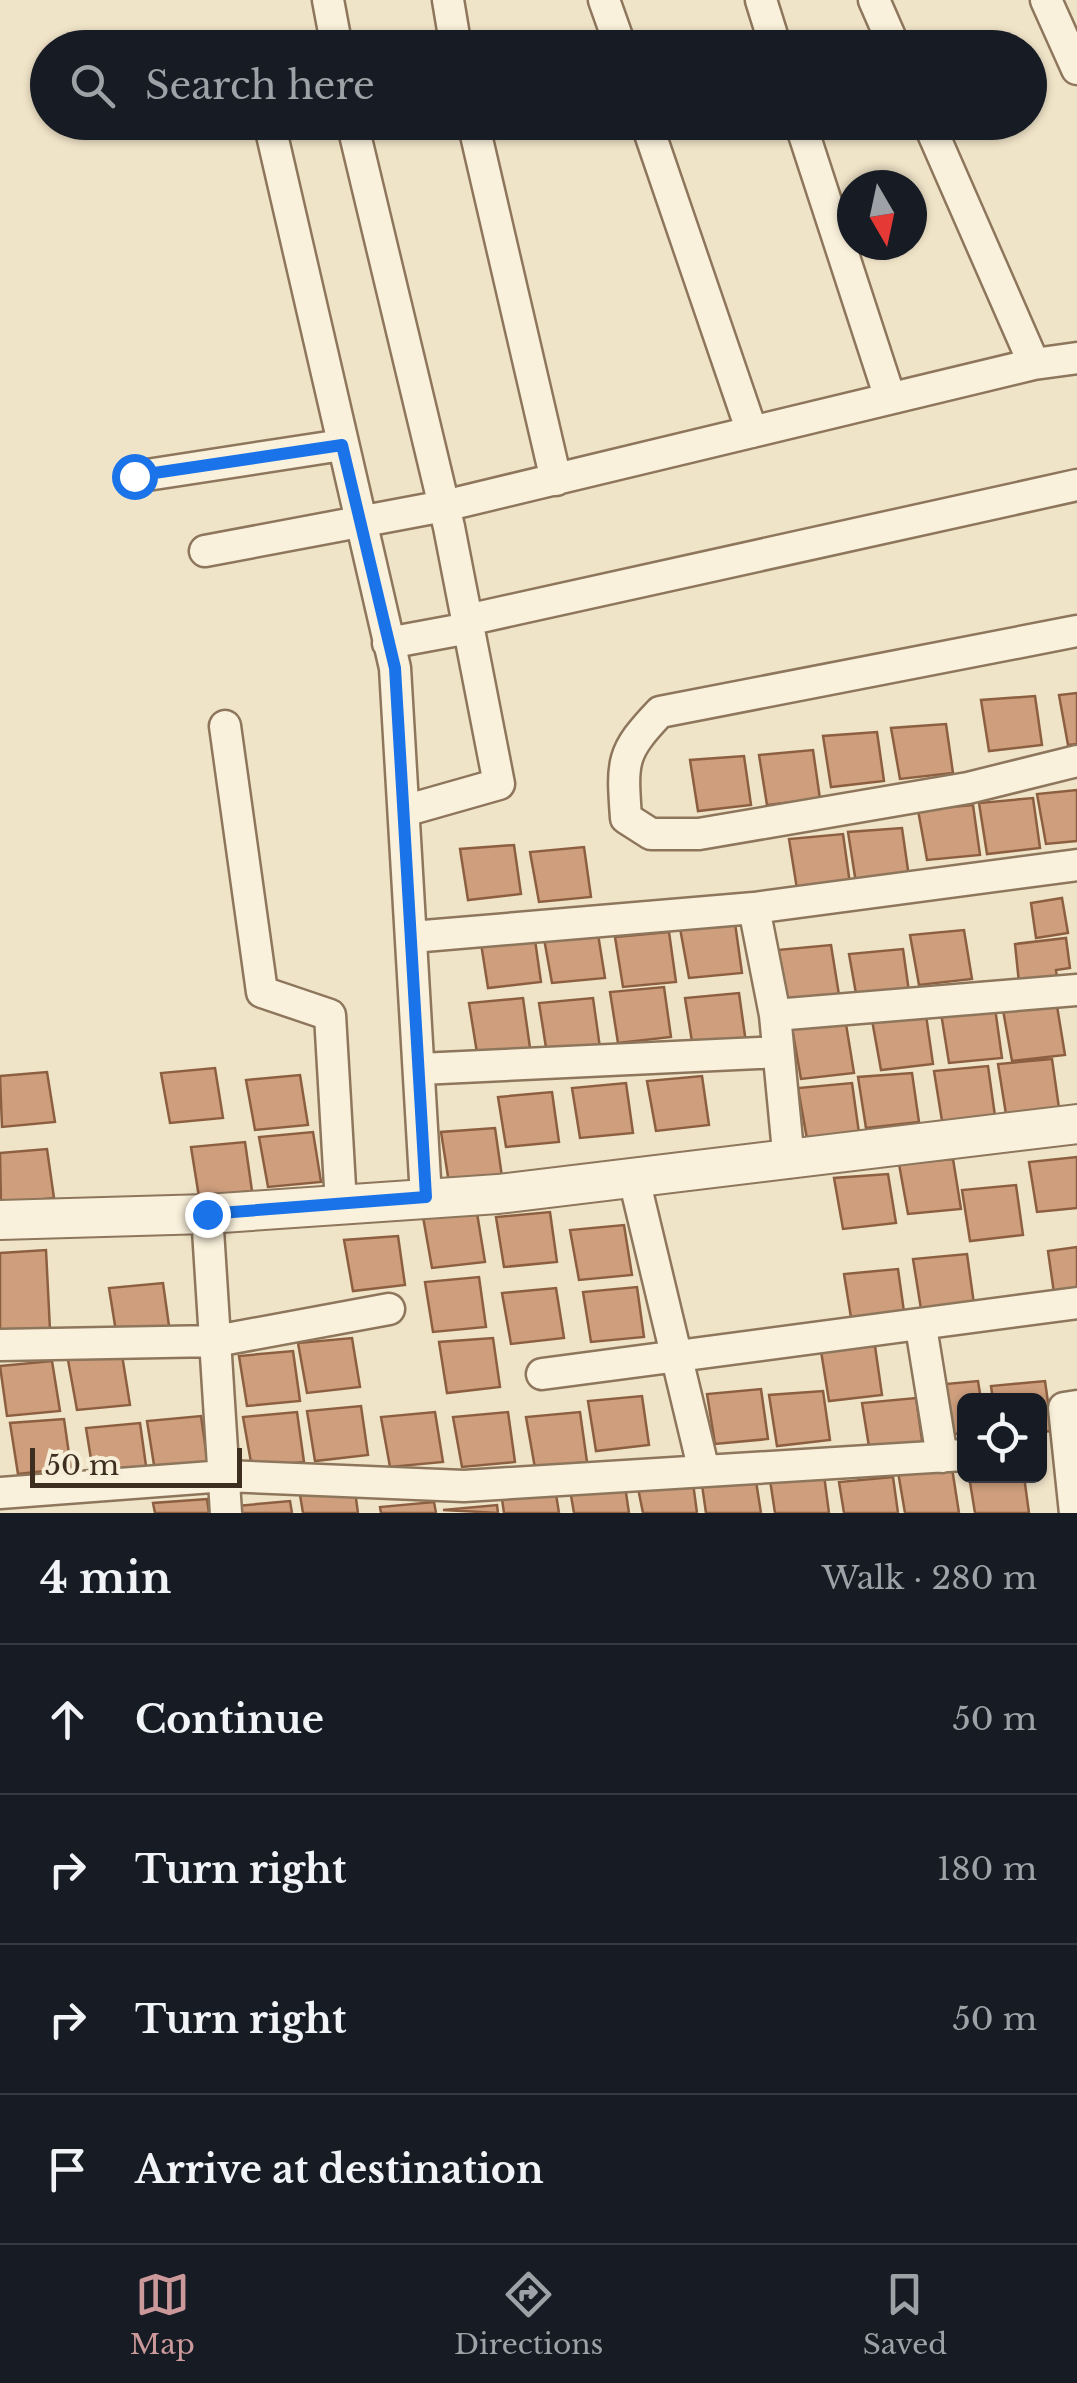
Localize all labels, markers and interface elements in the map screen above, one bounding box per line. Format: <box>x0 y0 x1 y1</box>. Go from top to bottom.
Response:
search box <box>30 30 1047 140</box>
icon: search <box>65 58 120 113</box>
text: Search here <box>145 62 375 109</box>
north arrow <box>837 170 927 260</box>
route start <box>112 454 158 500</box>
route end <box>185 1192 231 1238</box>
map controls <box>957 1393 1047 1483</box>
button: locate <box>957 1393 1047 1483</box>
scale bar <box>30 1443 242 1488</box>
text: 50 m <box>45 1448 119 1483</box>
text: 4 min <box>40 1552 171 1604</box>
text: Walk · 280 m <box>822 1558 1037 1598</box>
icon: ahead <box>40 1692 95 1747</box>
text: Continue <box>135 1696 324 1743</box>
text: 50 m <box>952 1699 1037 1739</box>
icon: right <box>40 1842 95 1897</box>
text: Turn right <box>135 1846 346 1893</box>
text: 180 m <box>937 1849 1037 1889</box>
icon: right <box>40 1992 95 2047</box>
text: Turn right <box>135 1996 346 2043</box>
text: 50 m <box>952 1999 1037 2039</box>
icon: arrive <box>40 2142 95 2197</box>
text: Arrive at destination <box>135 2146 544 2193</box>
tab: Map <box>130 2267 195 2362</box>
tab: Directions <box>454 2267 603 2362</box>
tab: Saved <box>863 2267 947 2362</box>

